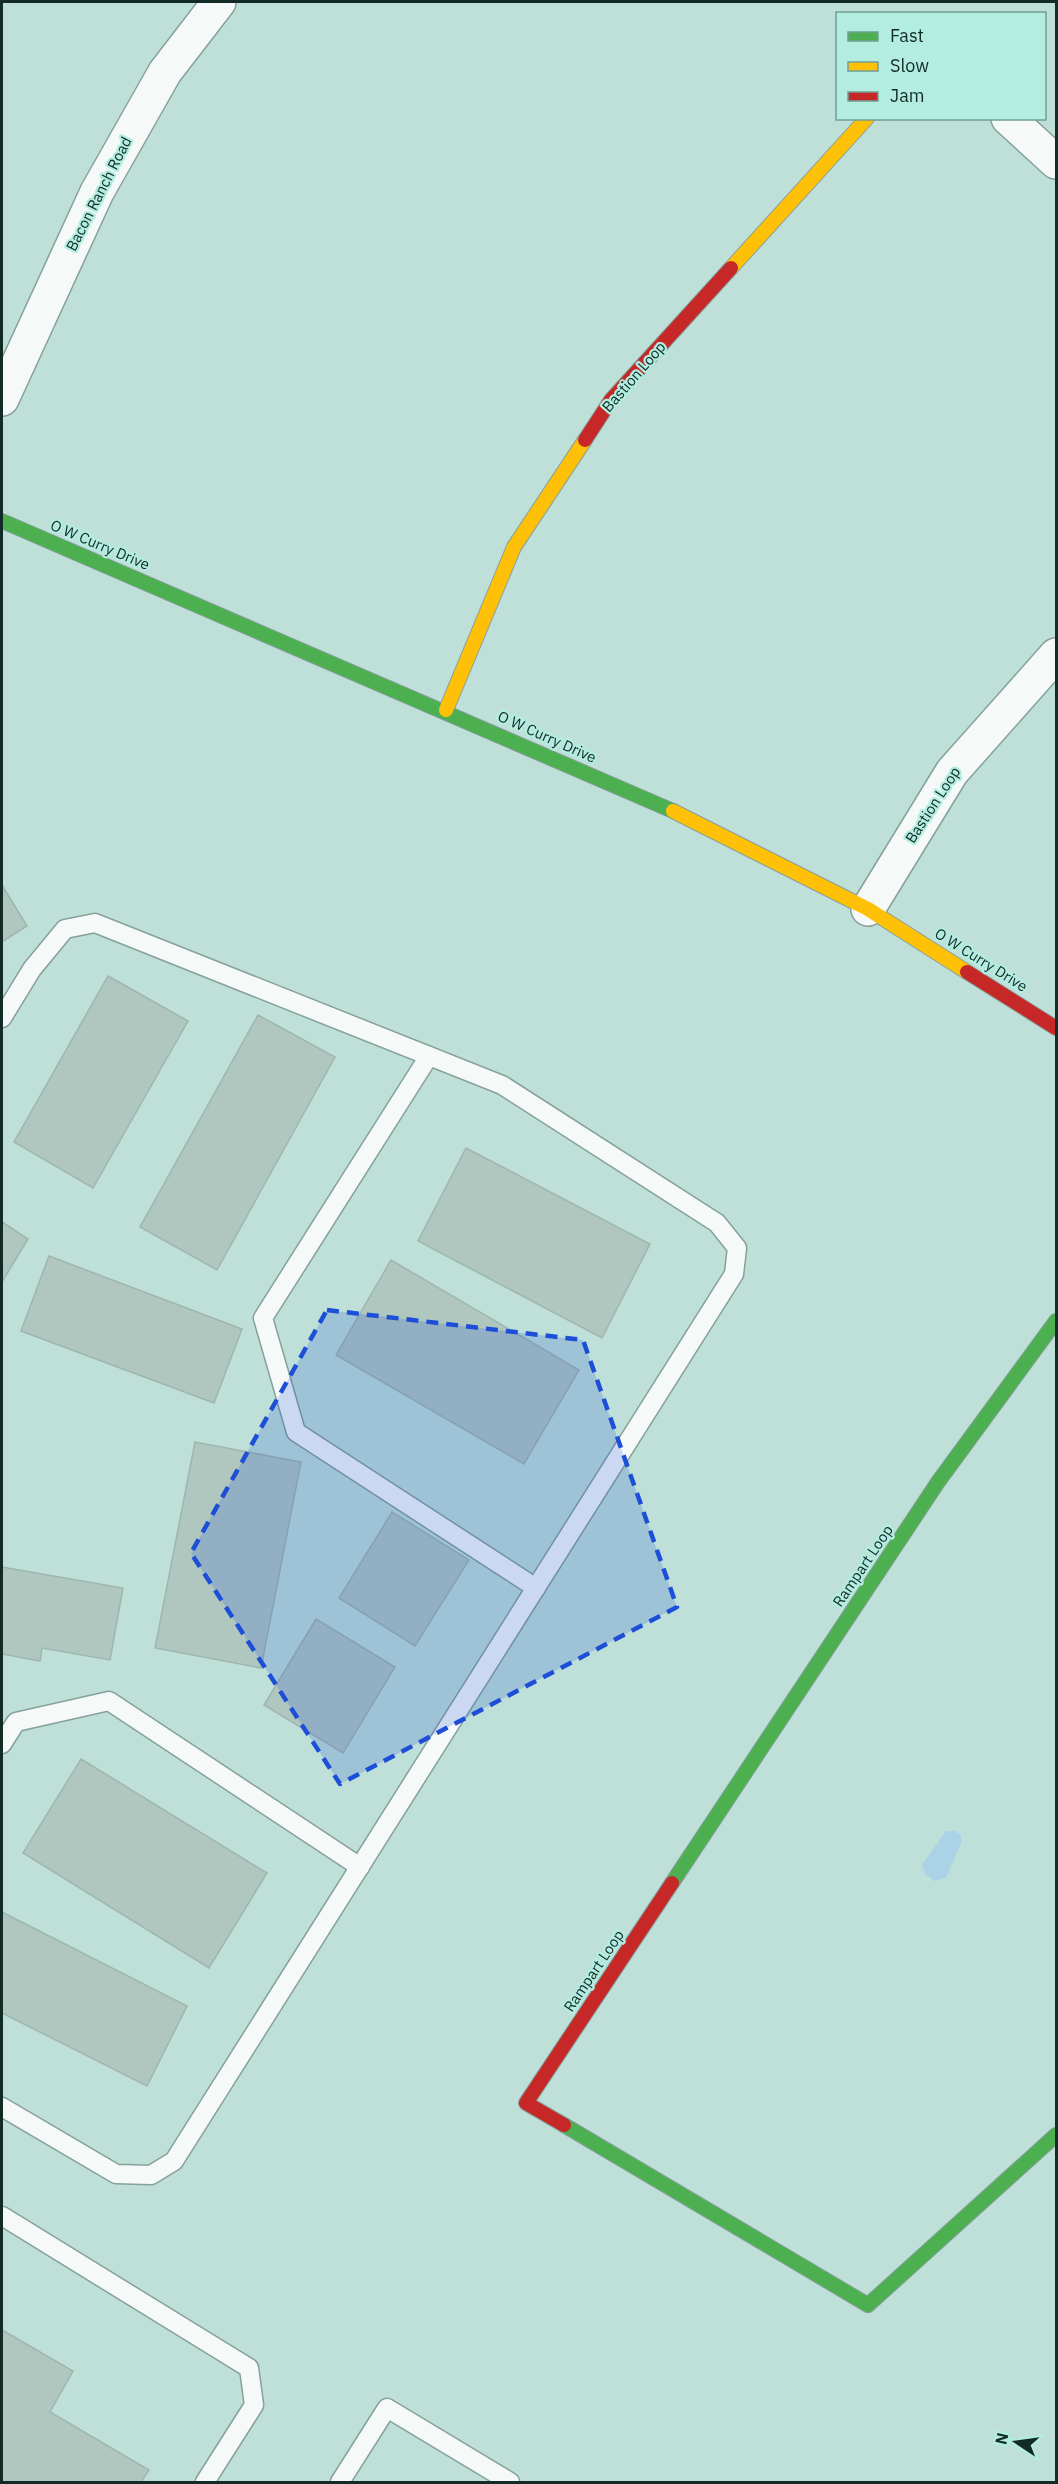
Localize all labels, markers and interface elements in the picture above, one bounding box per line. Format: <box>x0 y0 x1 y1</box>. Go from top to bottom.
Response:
legend <box>836 12 1046 120</box>
text: Fast <box>890 24 924 47</box>
text: Slow <box>890 54 929 77</box>
text: Jam <box>890 84 925 107</box>
street label: Bacon Ranch Road <box>62 133 136 254</box>
street label: Bastion Loop <box>598 337 669 416</box>
street label: O W Curry Drive <box>48 515 153 574</box>
street label: O W Curry Drive <box>495 706 599 767</box>
street label: Bastion Loop <box>901 763 964 847</box>
street label: O W Curry Drive <box>931 923 1031 996</box>
street label: Rampart Loop <box>828 1521 897 1610</box>
street label: Rampart Loop <box>559 1926 628 2015</box>
north arrow <box>986 2412 1046 2472</box>
text: N <box>990 2431 1012 2447</box>

